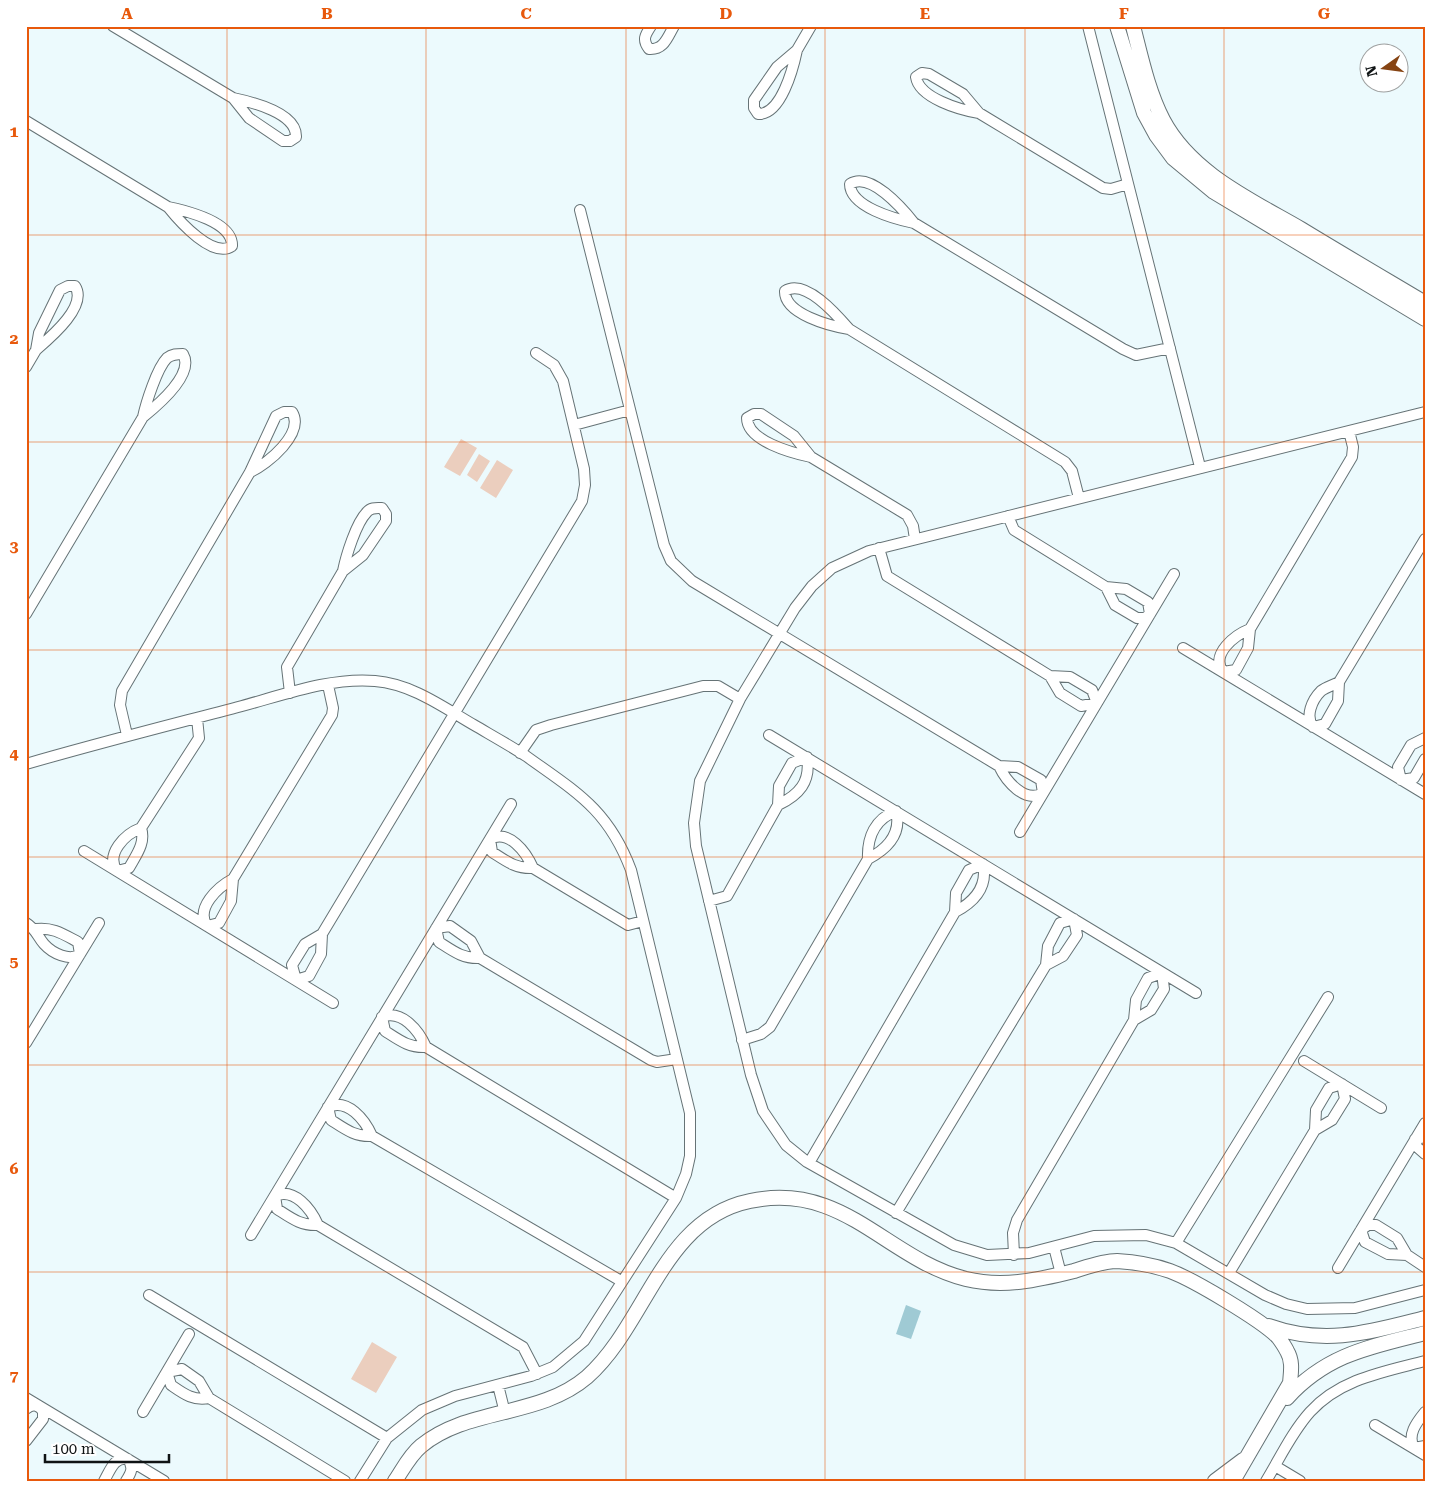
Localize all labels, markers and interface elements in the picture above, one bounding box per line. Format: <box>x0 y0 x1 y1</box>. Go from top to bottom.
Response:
text: A <box>121 4 133 23</box>
text: B <box>321 4 333 23</box>
text: C <box>520 4 532 23</box>
text: D <box>720 4 733 23</box>
text: E <box>920 4 930 23</box>
text: F <box>1119 4 1129 23</box>
text: G <box>1318 4 1331 23</box>
north arrow <box>1358 42 1408 92</box>
text: N <box>1362 64 1380 78</box>
text: 1 <box>10 122 19 141</box>
text: 2 <box>10 329 19 348</box>
text: 3 <box>10 537 19 556</box>
text: 4 <box>10 744 19 763</box>
text: 5 <box>10 952 19 971</box>
text: 6 <box>10 1159 19 1178</box>
text: 7 <box>10 1366 19 1385</box>
scale bar <box>45 1432 169 1464</box>
text: 100 m <box>52 1440 95 1458</box>

